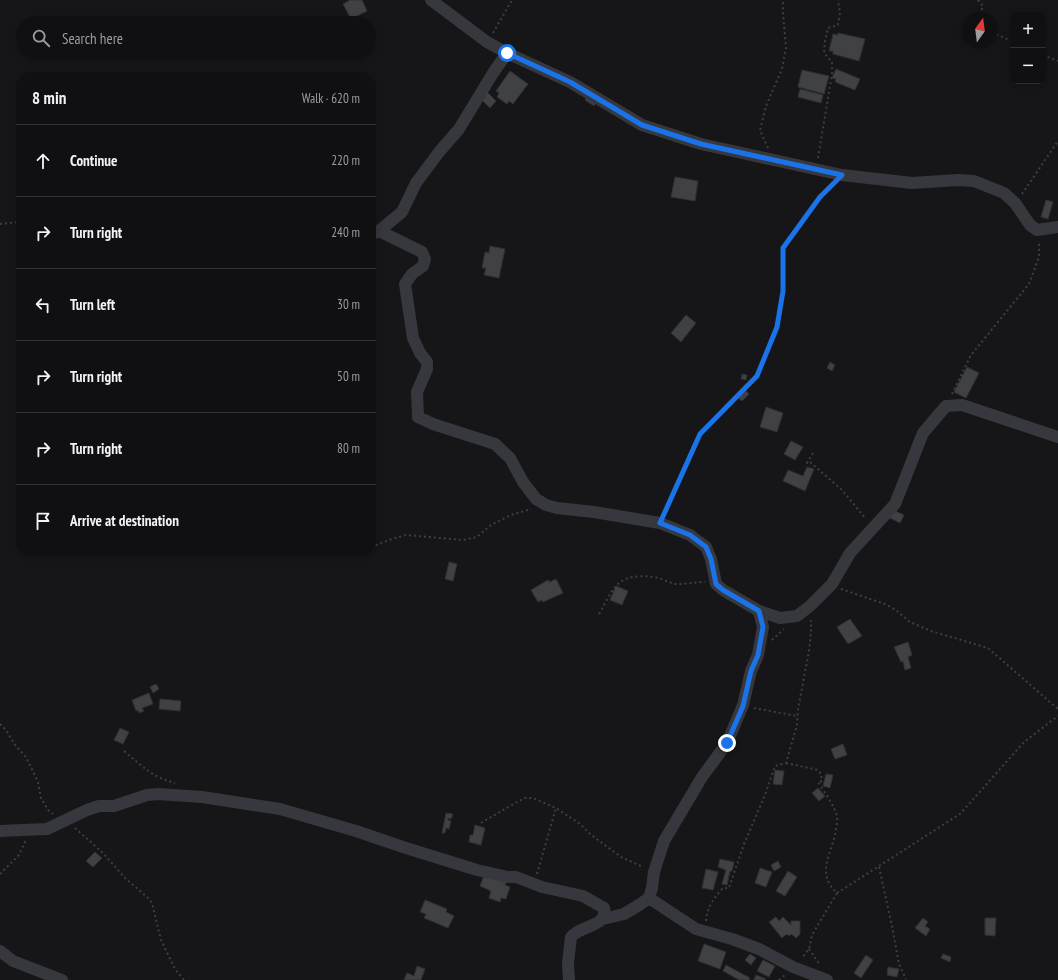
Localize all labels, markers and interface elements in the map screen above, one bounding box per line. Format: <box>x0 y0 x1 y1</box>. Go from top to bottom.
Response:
north arrow <box>962 12 998 48</box>
map controls <box>1010 12 1046 84</box>
button: + <box>1010 12 1046 48</box>
search box <box>16 16 376 60</box>
icon: search <box>30 27 52 49</box>
text: Search here <box>62 29 123 48</box>
route start <box>498 44 516 62</box>
button: − <box>1010 48 1046 84</box>
text: 8 min <box>32 87 66 109</box>
text: Walk · 620 m <box>302 90 360 107</box>
icon: ahead <box>32 150 54 172</box>
text: Continue <box>70 151 117 170</box>
text: 220 m <box>331 152 360 169</box>
icon: right <box>32 222 54 244</box>
text: Turn right <box>70 223 122 242</box>
text: 240 m <box>331 224 360 241</box>
icon: left <box>32 294 54 316</box>
text: Turn left <box>70 295 115 314</box>
text: 30 m <box>337 296 360 313</box>
icon: right <box>32 366 54 388</box>
text: Turn right <box>70 367 122 386</box>
text: 50 m <box>337 368 360 385</box>
icon: right <box>32 438 54 460</box>
text: Turn right <box>70 439 122 458</box>
text: 80 m <box>337 440 360 457</box>
icon: arrive <box>32 510 54 532</box>
text: Arrive at destination <box>70 511 179 530</box>
route end <box>718 734 736 752</box>

